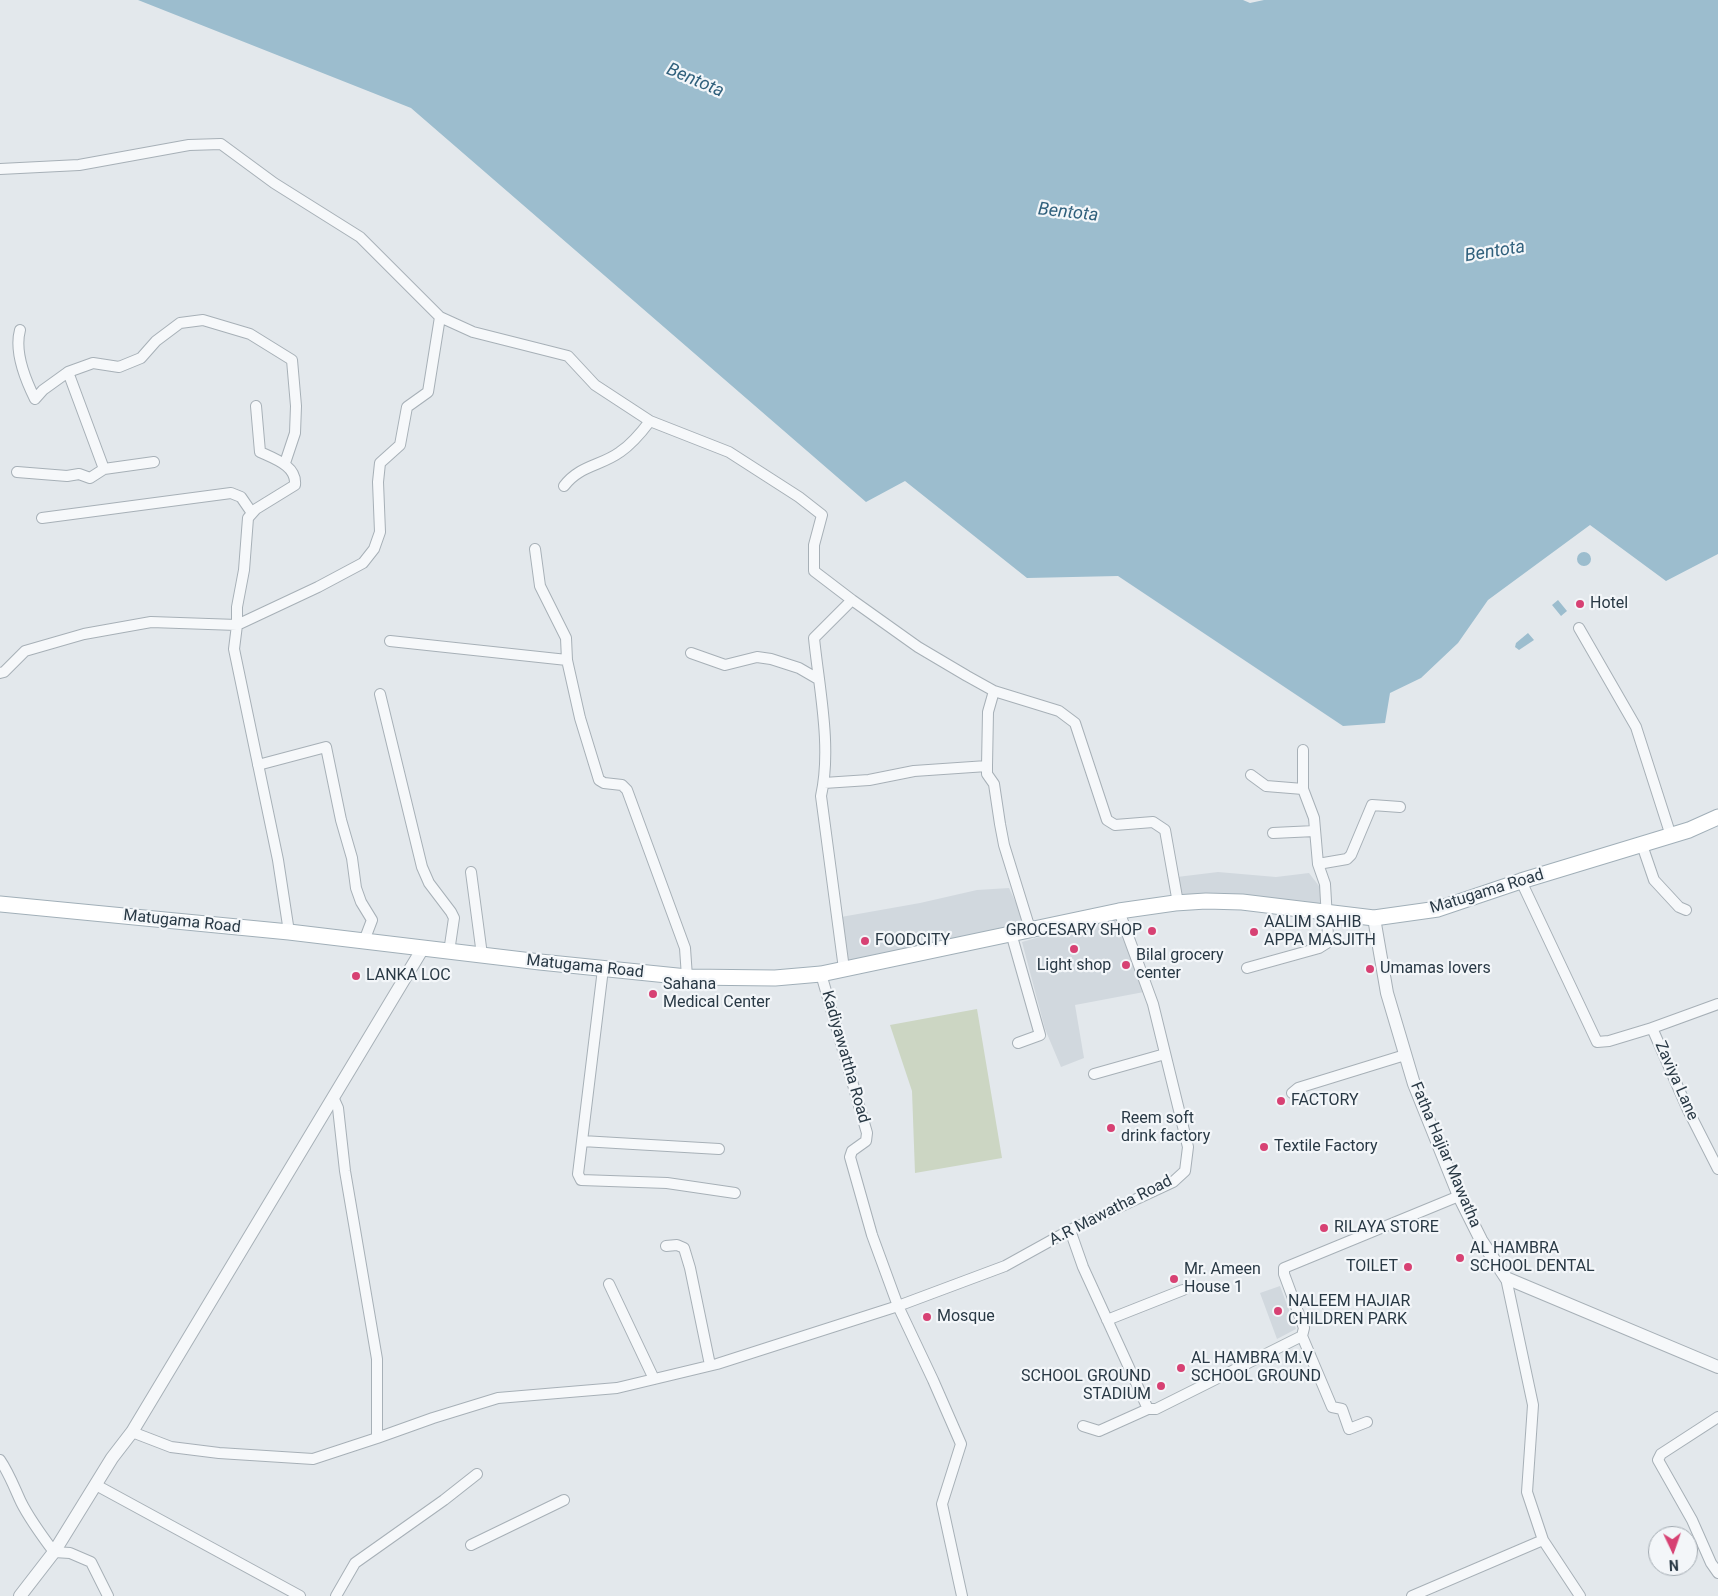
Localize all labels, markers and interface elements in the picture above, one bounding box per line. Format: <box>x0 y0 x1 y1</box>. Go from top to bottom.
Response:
water label: Bentota <box>663 59 727 103</box>
water label: Bentota <box>1037 199 1099 227</box>
water label: Bentota <box>1463 237 1527 267</box>
place label: Hotel <box>1590 594 1628 614</box>
marker: Hotel <box>1574 598 1586 610</box>
street label: Matugama Road <box>1428 866 1546 918</box>
street label: Matugama Road <box>122 906 242 938</box>
place label: AALIM SAHIB APPA MASJITH <box>1264 913 1376 951</box>
place label: GROCESARY SHOP <box>1006 921 1142 941</box>
marker: GROCESARY SHOP <box>1146 925 1158 937</box>
marker: AALIM SAHIB APPA MASJITH <box>1248 926 1260 938</box>
place label: FOODCITY <box>875 931 950 951</box>
marker: FOODCITY <box>859 935 871 947</box>
marker: Light shop <box>1068 943 1080 955</box>
place label: Bilal grocery center <box>1136 946 1224 984</box>
street label: Matugama Road <box>525 951 645 983</box>
place label: Light shop <box>1037 956 1111 976</box>
marker: Bilal grocery center <box>1120 959 1132 971</box>
place label: Umamas lovers <box>1380 959 1491 979</box>
marker: Umamas lovers <box>1364 963 1376 975</box>
place label: LANKA LOC <box>366 966 451 986</box>
marker: LANKA LOC <box>350 970 362 982</box>
place label: Sahana Medical Center <box>663 975 770 1013</box>
marker: Sahana Medical Center <box>647 988 659 1000</box>
street label: Kadiyawattha Road <box>817 988 873 1126</box>
street label: Zaviya Lane <box>1650 1038 1702 1124</box>
street label: Fatha Hajiar Mawatha <box>1406 1079 1484 1231</box>
place label: FACTORY <box>1291 1091 1358 1111</box>
marker: FACTORY <box>1275 1095 1287 1107</box>
place label: Reem soft drink factory <box>1121 1109 1210 1147</box>
marker: Reem soft drink factory <box>1105 1122 1117 1134</box>
place label: Textile Factory <box>1274 1137 1378 1157</box>
marker: Textile Factory <box>1258 1141 1270 1153</box>
street label: A.R Mawatha Road <box>1046 1172 1176 1250</box>
place label: RILAYA STORE <box>1334 1218 1439 1238</box>
marker: RILAYA STORE <box>1318 1222 1330 1234</box>
place label: AL HAMBRA SCHOOL DENTAL <box>1470 1239 1595 1277</box>
marker: AL HAMBRA SCHOOL DENTAL <box>1454 1252 1466 1264</box>
place label: TOILET <box>1346 1257 1398 1277</box>
place label: Mr. Ameen House 1 <box>1184 1260 1261 1298</box>
marker: TOILET <box>1402 1261 1414 1273</box>
marker: Mr. Ameen House 1 <box>1168 1273 1180 1285</box>
place label: NALEEM HAJIAR CHILDREN PARK <box>1288 1292 1410 1330</box>
marker: NALEEM HAJIAR CHILDREN PARK <box>1272 1305 1284 1317</box>
place label: Mosque <box>937 1307 995 1327</box>
marker: Mosque <box>921 1311 933 1323</box>
place label: AL HAMBRA M.V SCHOOL GROUND <box>1191 1349 1321 1387</box>
marker: AL HAMBRA M.V SCHOOL GROUND <box>1175 1362 1187 1374</box>
place label: SCHOOL GROUND STADIUM <box>1021 1367 1151 1405</box>
marker: SCHOOL GROUND STADIUM <box>1155 1380 1167 1392</box>
north arrow <box>1648 1526 1698 1576</box>
text: N <box>1668 1557 1679 1573</box>

